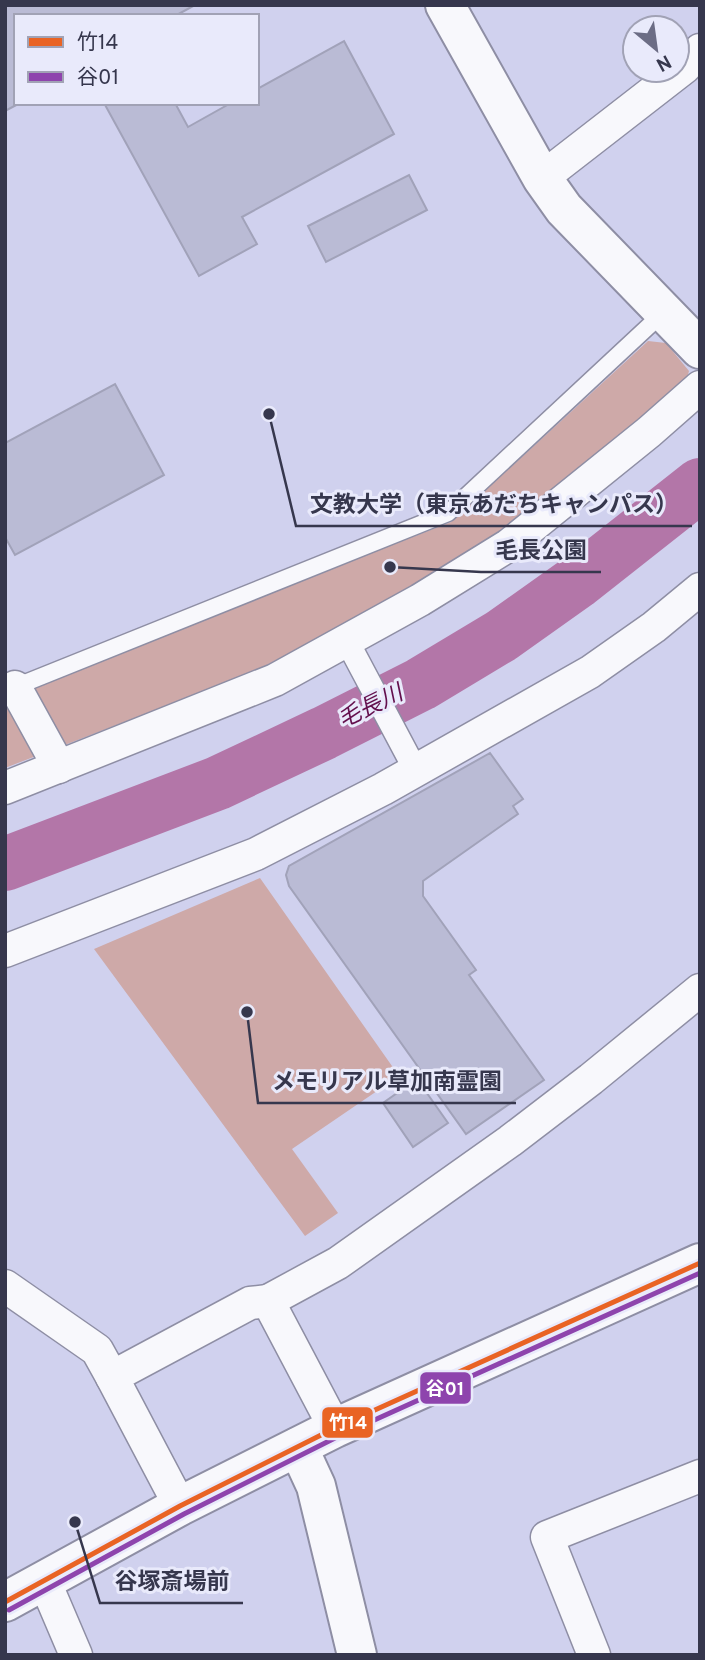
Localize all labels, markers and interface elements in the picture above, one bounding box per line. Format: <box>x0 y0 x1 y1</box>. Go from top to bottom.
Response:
legend <box>14 14 259 105</box>
north arrow <box>621 14 691 84</box>
text: 竹14 <box>77 30 118 57</box>
text: N <box>651 48 675 76</box>
text: 谷01 <box>77 65 119 92</box>
callout: 文教大学（東京あだちキャンパス） <box>296 482 692 526</box>
text: 文教大学（東京あだちキャンパス） <box>310 492 678 521</box>
callout: 毛長公園 <box>481 528 601 572</box>
text: 毛長公園 <box>495 538 587 567</box>
water label: 毛長川 <box>334 679 411 736</box>
callout: メモリアル草加南霊園 <box>258 1059 516 1103</box>
text: メモリアル草加南霊園 <box>272 1069 502 1098</box>
line badge: 谷01 <box>419 1371 472 1405</box>
text: 谷01 <box>425 1378 465 1402</box>
line badge: 竹14 <box>321 1406 374 1439</box>
text: 竹14 <box>329 1412 367 1436</box>
callout: 谷塚斎場前 <box>100 1559 243 1603</box>
text: 谷塚斎場前 <box>115 1569 230 1598</box>

